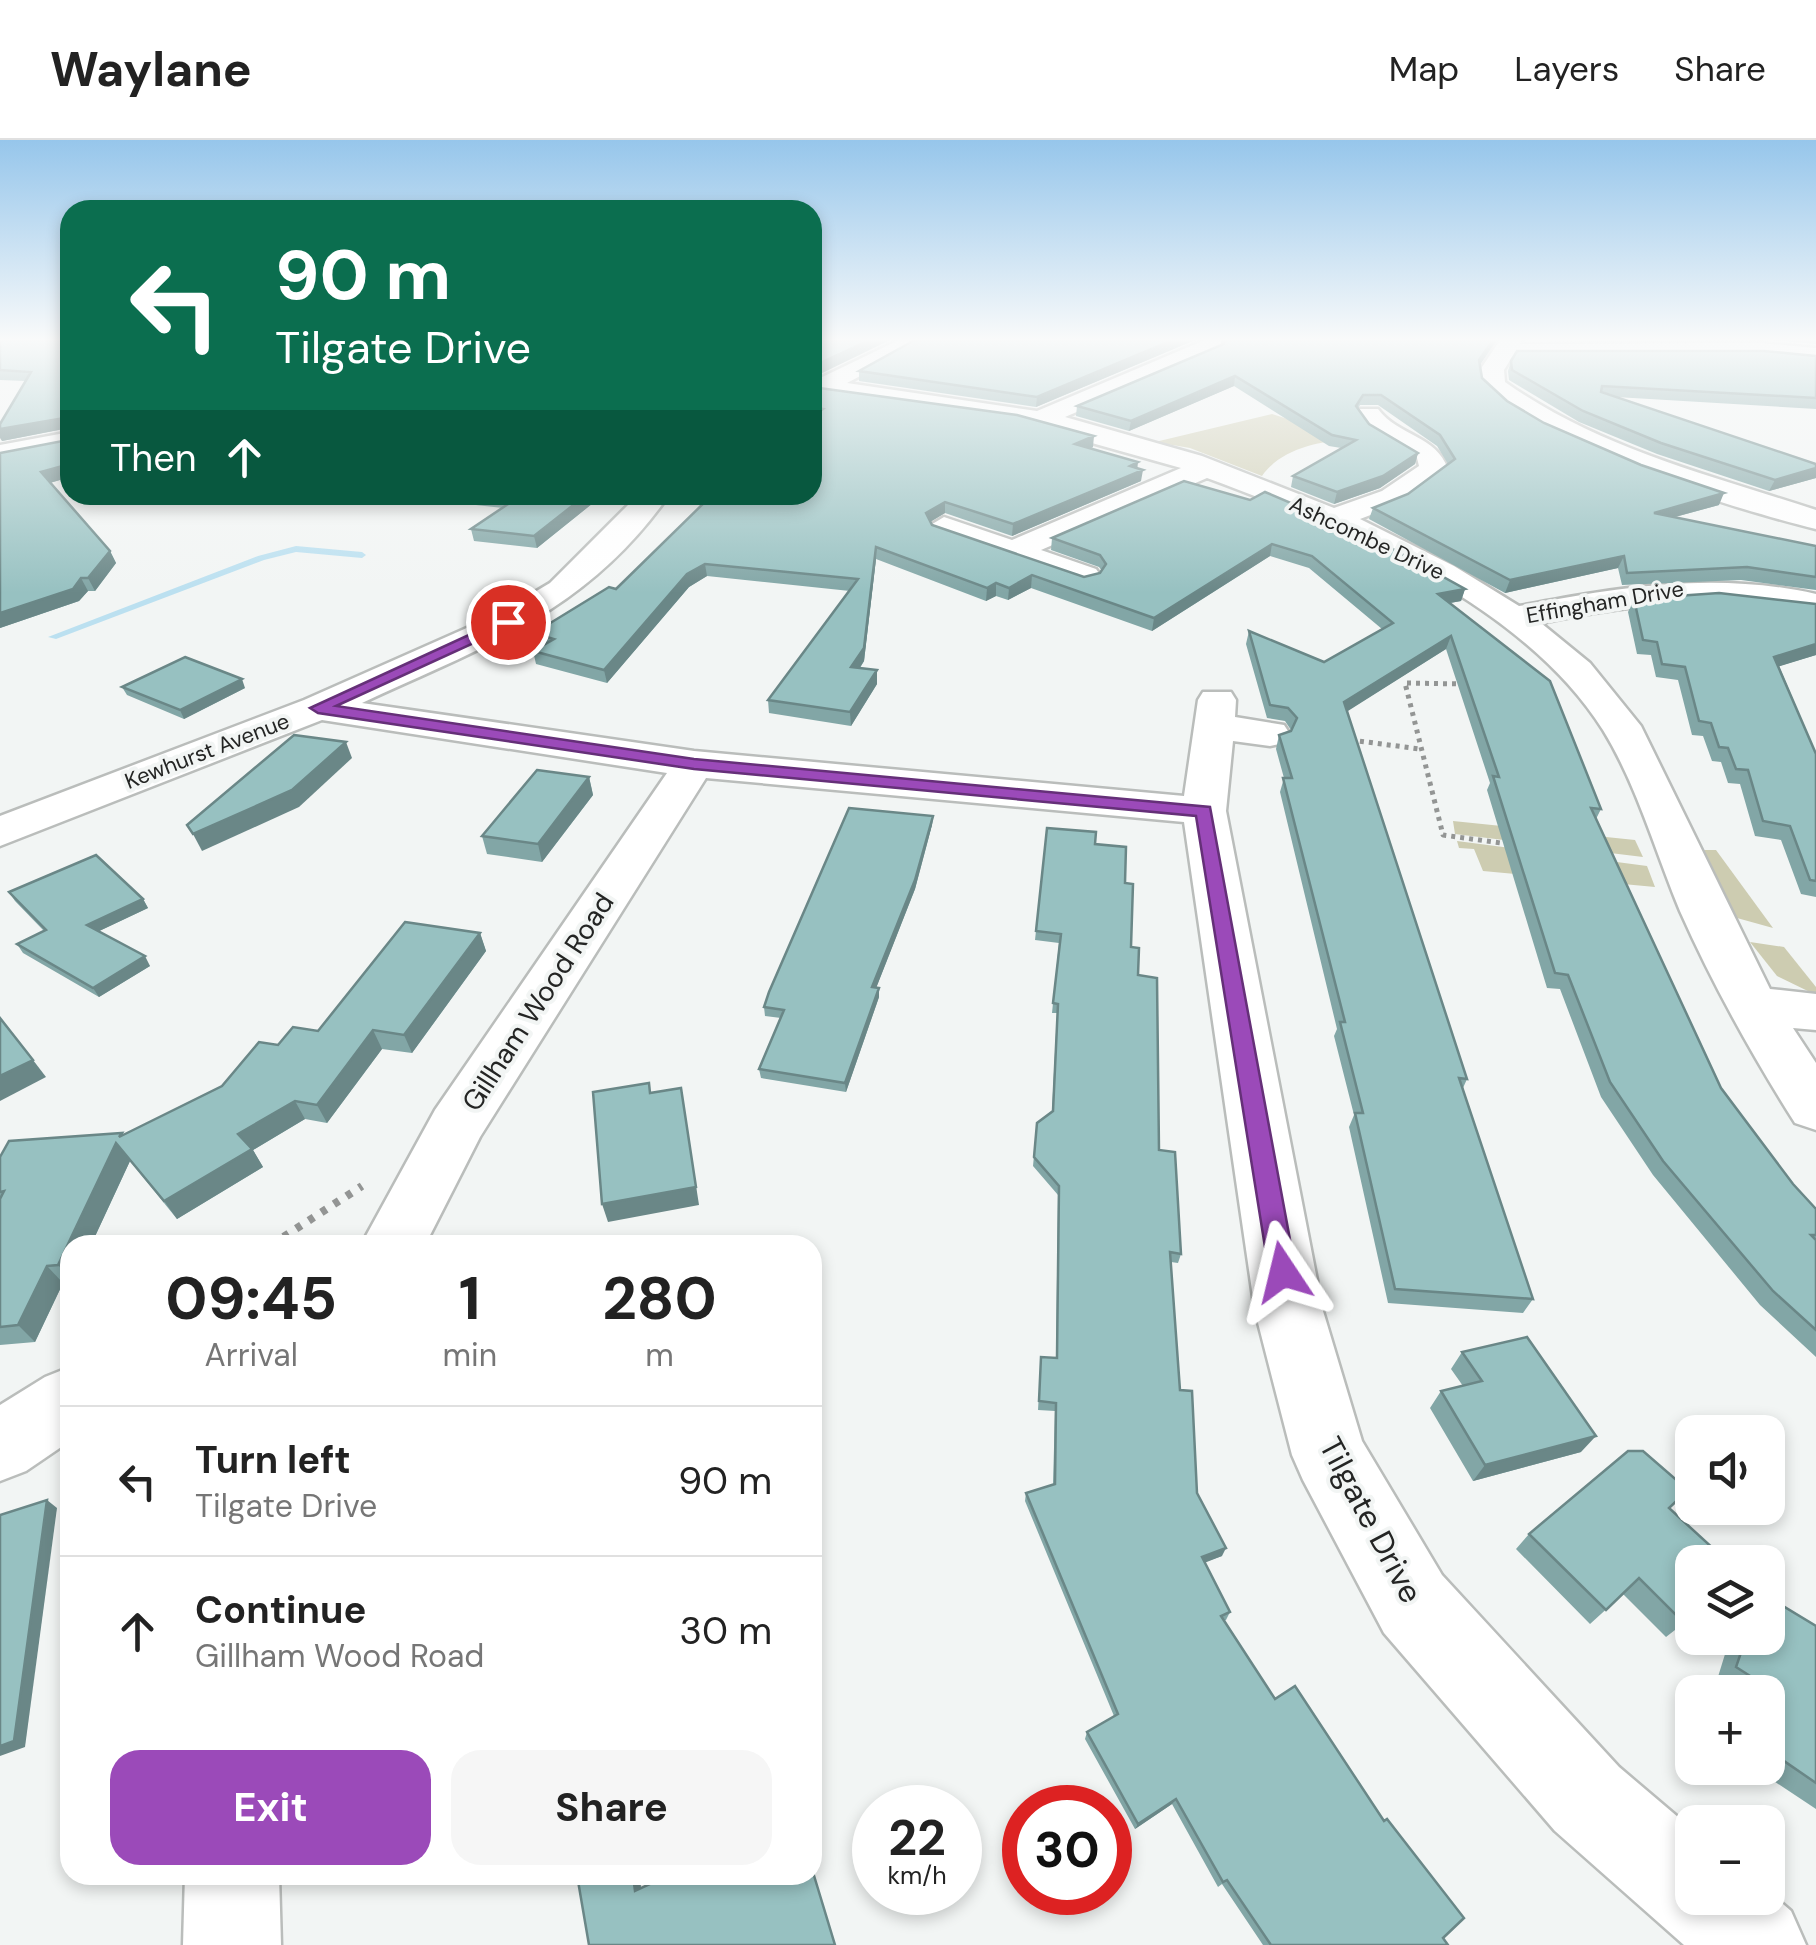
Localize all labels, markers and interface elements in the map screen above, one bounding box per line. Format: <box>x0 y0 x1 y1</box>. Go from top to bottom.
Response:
text: Waylane <box>50 38 252 101</box>
text: Map <box>1389 46 1459 92</box>
text: Layers <box>1514 46 1619 92</box>
text: Share <box>1674 46 1766 92</box>
text: 90 m <box>275 230 451 321</box>
icon: left <box>110 240 240 370</box>
text: Tilgate Drive <box>275 318 531 377</box>
icon: ahead <box>217 430 272 485</box>
text: Then <box>110 433 197 483</box>
street label: Ashcombe Drive <box>1285 489 1449 587</box>
street label: Effingham Drive <box>1524 574 1686 630</box>
pin <box>466 580 551 665</box>
icon: arrive <box>481 595 536 650</box>
street label: Kewhurst Avenue <box>121 706 293 796</box>
street label: Gillham Wood Road <box>454 886 622 1118</box>
position arrow <box>1231 1220 1335 1324</box>
text: 09:45 <box>165 1259 337 1338</box>
text: 1 <box>459 1259 481 1338</box>
text: 280 <box>602 1259 717 1338</box>
text: Arrival <box>205 1334 298 1376</box>
text: min <box>442 1334 497 1376</box>
text: m <box>645 1334 674 1376</box>
map controls <box>1675 1415 1785 1915</box>
button: sound <box>1675 1415 1785 1525</box>
street label: Tilgate Drive <box>1310 1430 1432 1610</box>
text: Turn left <box>195 1435 351 1485</box>
icon: left <box>110 1454 165 1509</box>
text: 90 m <box>678 1456 772 1506</box>
text: Tilgate Drive <box>195 1485 377 1527</box>
button: layers <box>1675 1545 1785 1655</box>
text: Continue <box>195 1585 366 1635</box>
icon: ahead <box>110 1604 165 1659</box>
text: 30 m <box>680 1606 772 1656</box>
text: Gillham Wood Road <box>195 1635 484 1677</box>
button: + <box>1675 1675 1785 1785</box>
button: Exit <box>110 1750 431 1865</box>
button: Share <box>451 1750 772 1865</box>
speed limit sign: 30 <box>1002 1785 1132 1915</box>
text: 22 <box>888 1805 946 1871</box>
button: − <box>1675 1805 1785 1915</box>
text: km/h <box>887 1859 947 1892</box>

